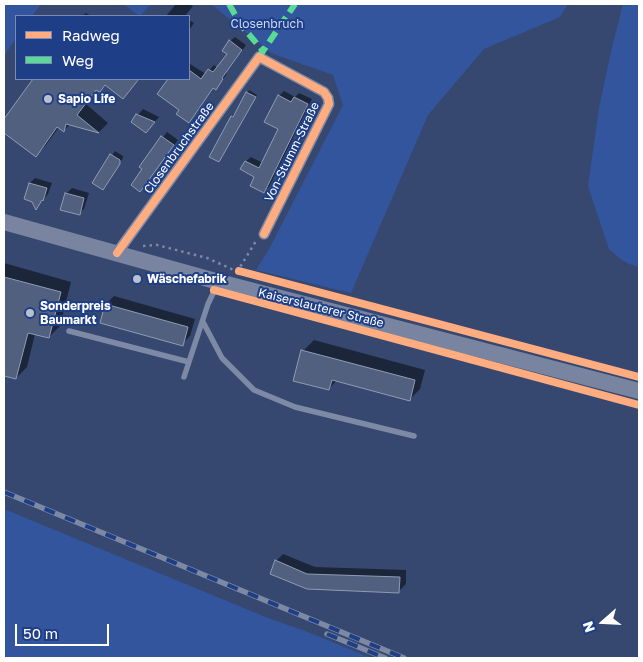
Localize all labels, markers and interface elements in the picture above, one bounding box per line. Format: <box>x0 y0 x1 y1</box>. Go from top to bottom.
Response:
legend <box>15 15 190 80</box>
park label: Closenbruch <box>230 17 304 31</box>
text: Radweg <box>62 26 120 44</box>
text: Weg <box>62 51 94 69</box>
place label: Sapio Life <box>58 92 115 106</box>
marker: Sapio Life <box>42 93 54 105</box>
street label: Closenbruchstraße <box>141 99 217 197</box>
street label: Von-Stumm-Straße <box>262 100 322 204</box>
place label: Wäschefabrik <box>147 272 227 286</box>
marker: Wäschefabrik <box>131 273 143 285</box>
street label: Kaiserslauterer Straße <box>257 285 385 331</box>
place label: Sonderpreis Baumarkt <box>40 299 111 327</box>
marker: Sonderpreis Baumarkt <box>24 307 36 319</box>
north arrow <box>578 597 628 647</box>
scale bar <box>18 614 111 646</box>
text: N <box>579 619 598 635</box>
text: 50 m <box>23 624 58 642</box>

